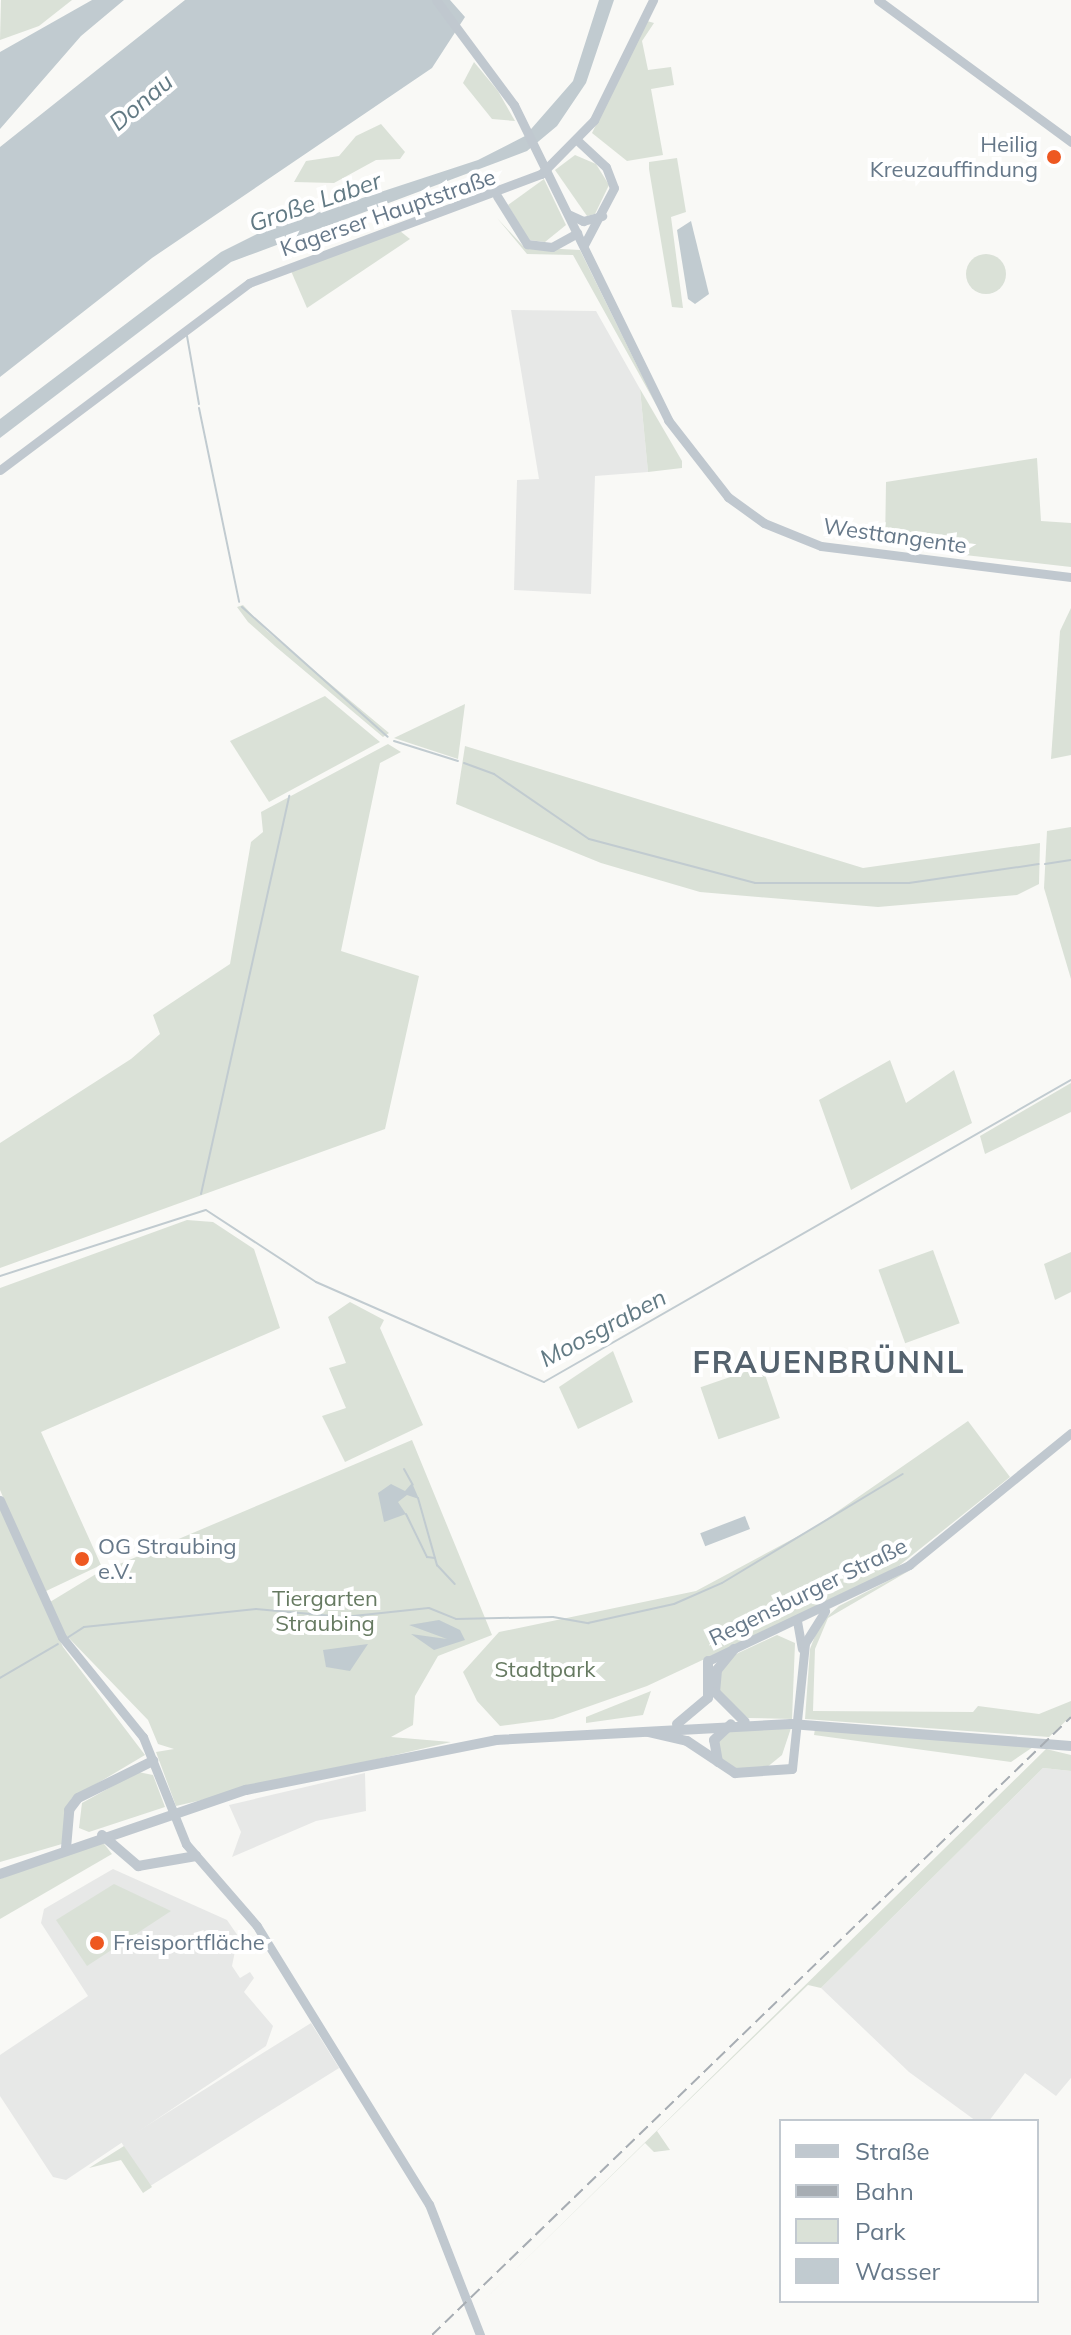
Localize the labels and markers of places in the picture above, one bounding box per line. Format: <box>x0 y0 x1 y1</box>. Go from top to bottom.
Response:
place label: Heilig Kreuzauffindung <box>870 131 1038 182</box>
marker: Heilig Kreuzauffindung <box>1045 148 1063 166</box>
place label: OG Straubing e.V. <box>98 1533 237 1584</box>
marker: OG Straubing e.V. <box>73 1550 91 1568</box>
place label: Freisportfläche <box>113 1930 265 1956</box>
marker: Freisportfläche <box>88 1934 106 1952</box>

